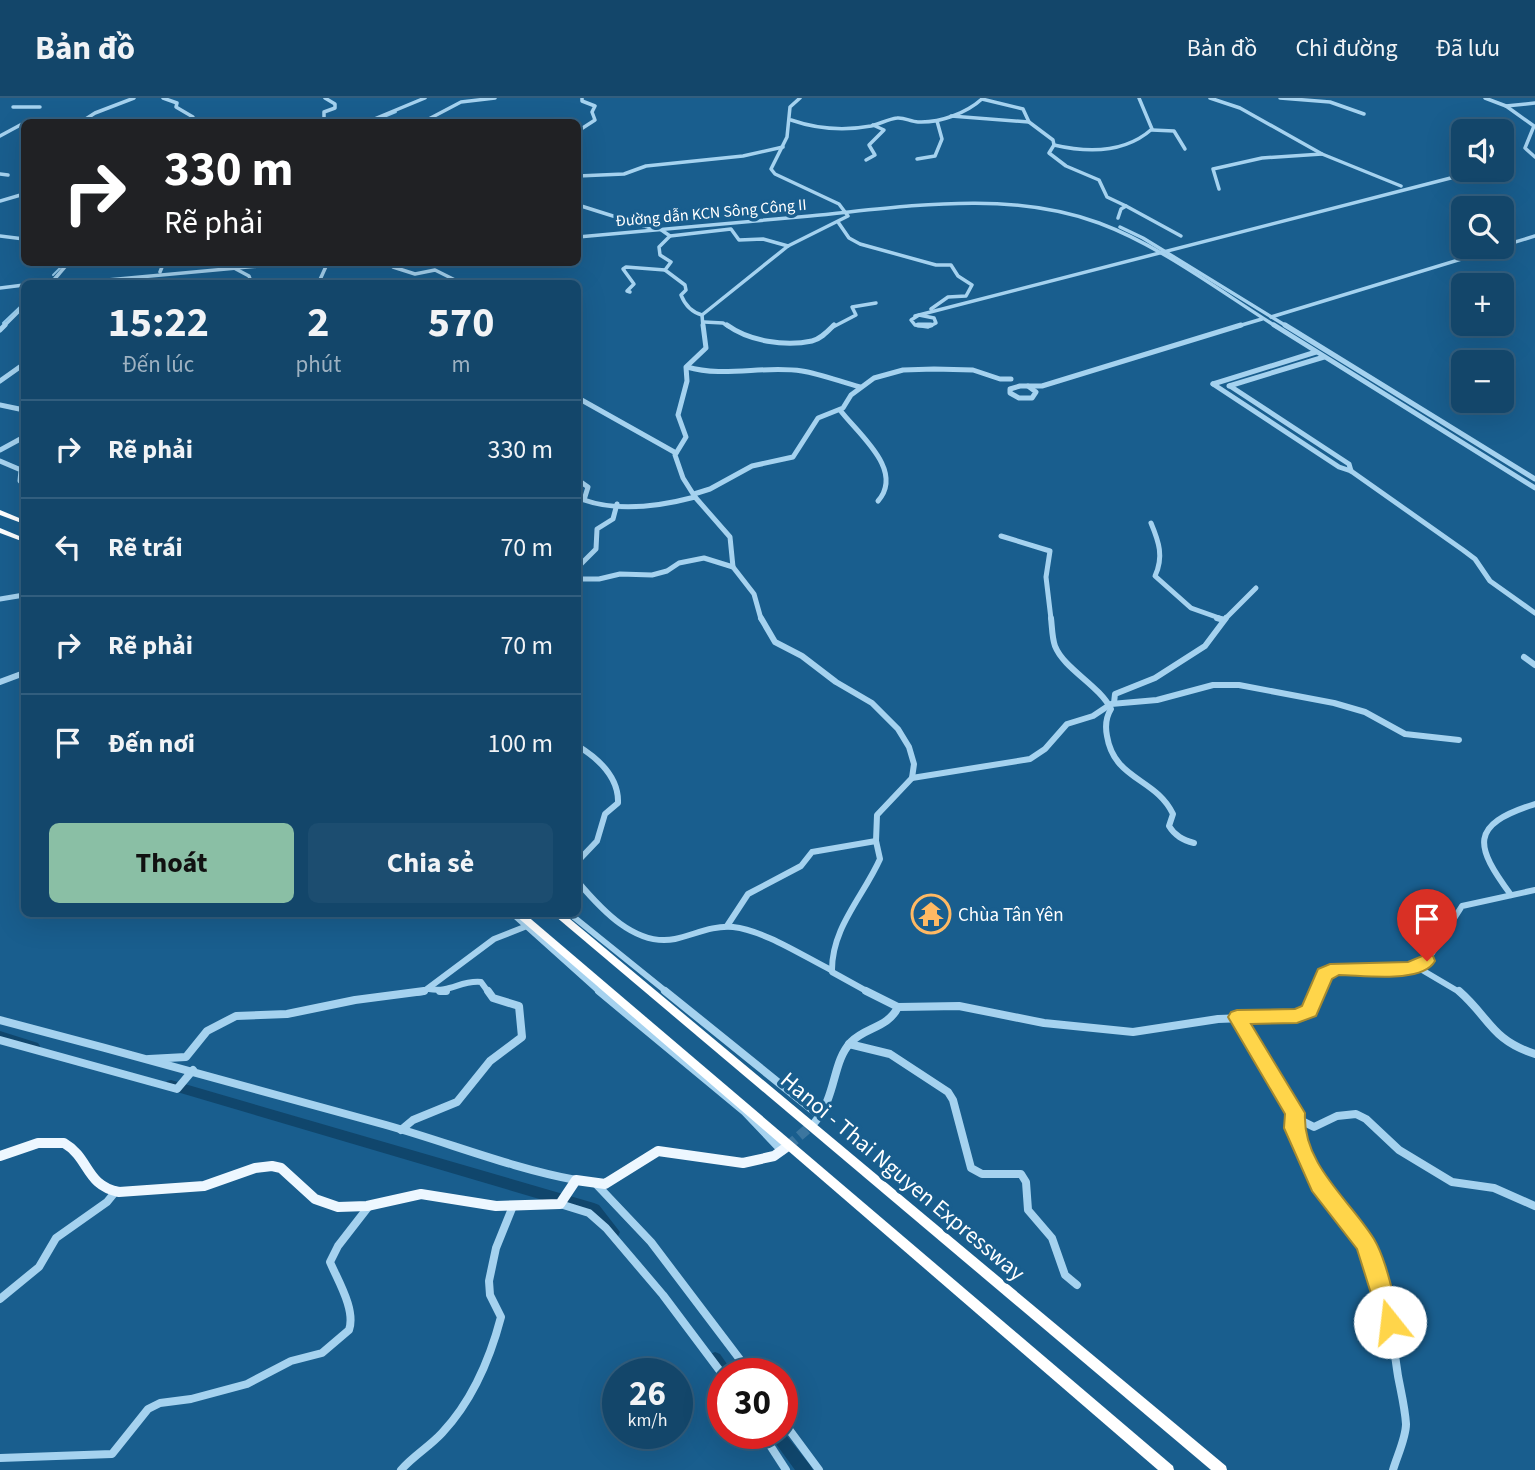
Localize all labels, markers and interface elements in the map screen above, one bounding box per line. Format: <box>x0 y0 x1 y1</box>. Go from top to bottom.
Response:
text: Bản đồ <box>35 25 135 72</box>
text: Bản đồ <box>1187 31 1257 66</box>
text: Chỉ đường <box>1295 31 1398 66</box>
text: Đã lưu <box>1436 31 1500 66</box>
map controls <box>1451 119 1514 413</box>
button: sound <box>1451 119 1514 182</box>
text: 330 m <box>164 135 293 205</box>
icon: right <box>49 147 140 238</box>
street label: Đường dẫn KCN Sông Công II <box>615 194 807 232</box>
button: search <box>1451 196 1514 259</box>
text: Rẽ phải <box>164 200 263 246</box>
button: + <box>1451 273 1514 336</box>
text: 15:22 <box>108 293 209 353</box>
text: 2 <box>307 293 329 353</box>
text: 570 <box>428 293 494 353</box>
text: Đến lúc <box>122 348 194 381</box>
text: phút <box>296 348 341 381</box>
text: m <box>452 348 471 381</box>
button: − <box>1451 350 1514 413</box>
icon: right <box>49 430 87 468</box>
text: Rẽ phải <box>108 431 193 468</box>
text: 330 m <box>487 431 553 468</box>
icon: left <box>49 528 87 566</box>
text: Rẽ trái <box>108 529 183 566</box>
text: 70 m <box>500 529 553 566</box>
icon: right <box>49 626 87 664</box>
text: Rẽ phải <box>108 627 193 664</box>
text: 70 m <box>500 627 553 664</box>
icon: arrive <box>49 724 87 762</box>
text: Đến nơi <box>108 725 195 762</box>
text: 100 m <box>487 725 553 762</box>
button: Thoát <box>49 823 294 903</box>
button: Chia sẻ <box>308 823 553 903</box>
pin <box>1397 889 1457 961</box>
temple icon: Chùa Tân Yên <box>910 893 952 935</box>
icon: arrive <box>1408 900 1446 938</box>
place label: Chùa Tân Yên <box>958 902 1064 929</box>
street label: Hanoi - Thai Nguyen Expressway <box>773 1064 1032 1289</box>
position arrow <box>1353 1285 1427 1359</box>
speed limit sign: 30 <box>707 1358 798 1449</box>
text: 26 <box>629 1369 666 1419</box>
text: km/h <box>628 1408 667 1433</box>

